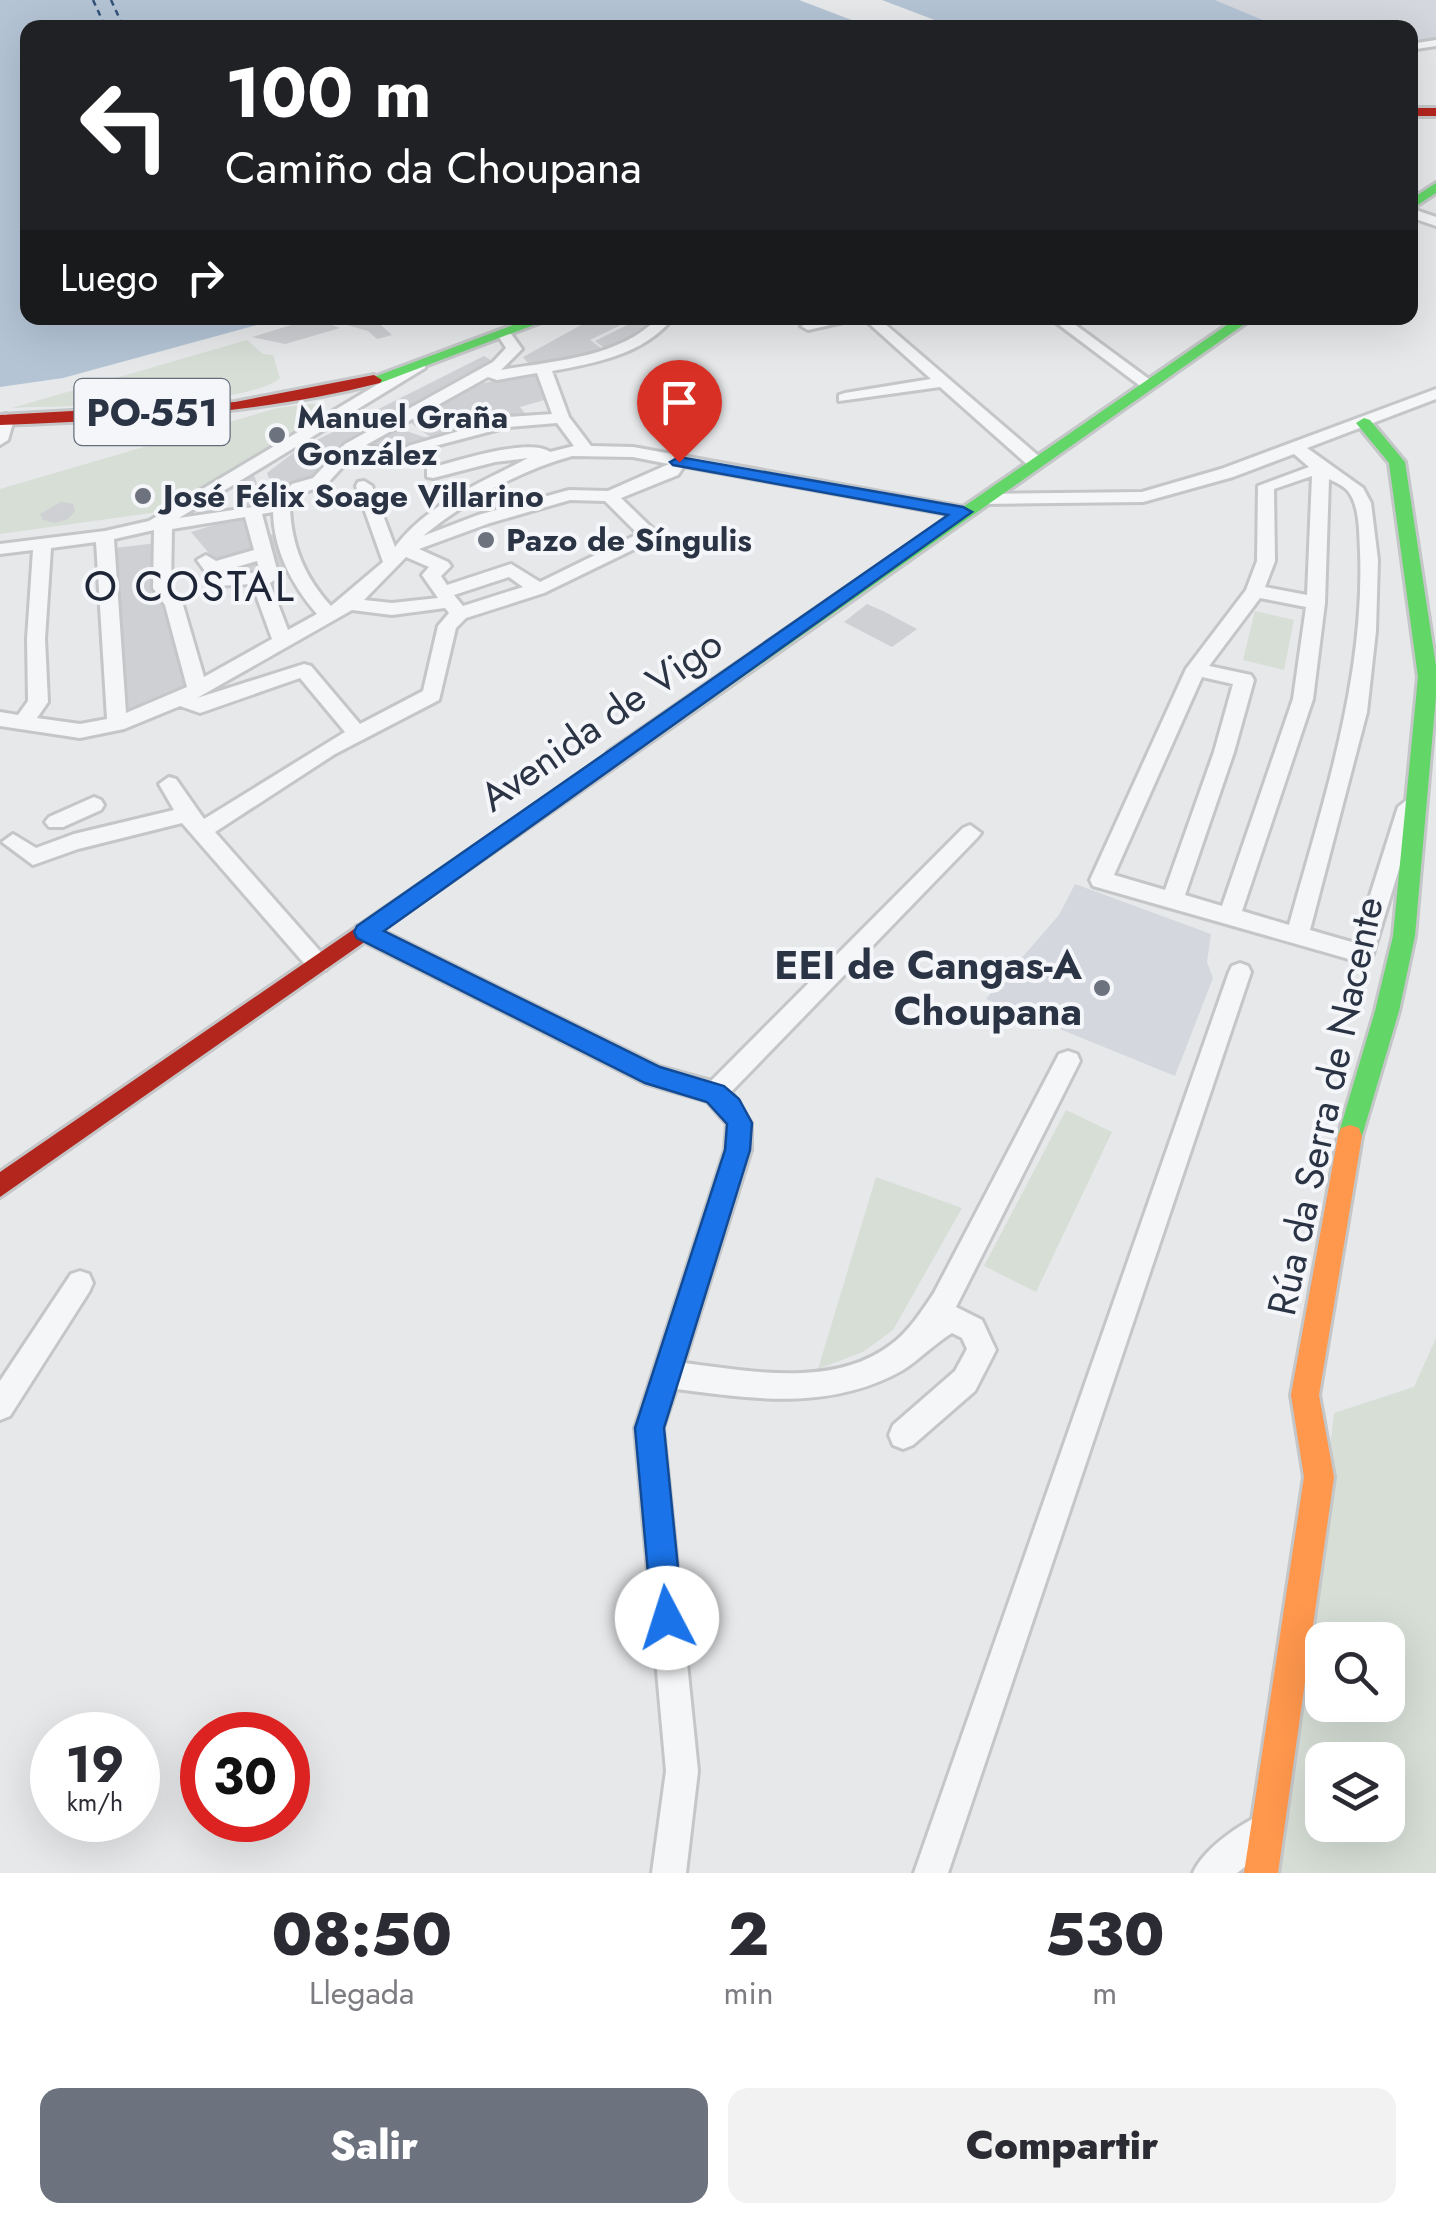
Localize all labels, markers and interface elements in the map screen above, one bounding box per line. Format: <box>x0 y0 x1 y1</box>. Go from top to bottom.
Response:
text: 100 m <box>225 42 432 143</box>
icon: left <box>60 60 190 190</box>
text: Camiño da Choupana <box>225 135 642 200</box>
text: Luego <box>60 250 158 305</box>
icon: right <box>178 250 233 305</box>
pin <box>637 360 722 463</box>
icon: arrive <box>652 375 707 430</box>
road number: PO-551 <box>74 379 230 445</box>
place label: Manuel Graña González <box>297 394 508 477</box>
marker: Manuel Graña González <box>266 424 288 446</box>
place label: José Félix Soage Villarino <box>157 473 544 519</box>
marker: José Félix Soage Villarino <box>132 485 154 507</box>
place label: Pazo de Síngulis <box>506 517 752 563</box>
marker: Pazo de Síngulis <box>475 529 497 551</box>
district label: O COSTAL <box>84 556 296 617</box>
street label: Avenida de Vigo <box>468 615 734 825</box>
street label: Rúa da Serra de Nacente <box>1252 891 1398 1321</box>
place label: EEI de Cangas-A Choupana <box>774 936 1083 1040</box>
marker: EEI de Cangas-A Choupana <box>1091 977 1113 999</box>
position arrow <box>615 1566 719 1670</box>
map controls <box>1305 1622 1405 1842</box>
button: search <box>1305 1622 1405 1722</box>
speed limit sign: 30 <box>180 1712 310 1842</box>
text: 19 <box>66 1728 124 1801</box>
button: layers <box>1305 1742 1405 1842</box>
text: km/h <box>67 1784 123 1820</box>
text: 08:50 <box>271 1891 452 1978</box>
text: 2 <box>728 1891 769 1978</box>
text: 530 <box>1045 1891 1165 1978</box>
text: Llegada <box>309 1970 415 2016</box>
text: min <box>723 1970 774 2016</box>
text: m <box>1092 1970 1117 2016</box>
button: Salir <box>40 2088 708 2203</box>
button: Compartir <box>728 2088 1396 2203</box>

